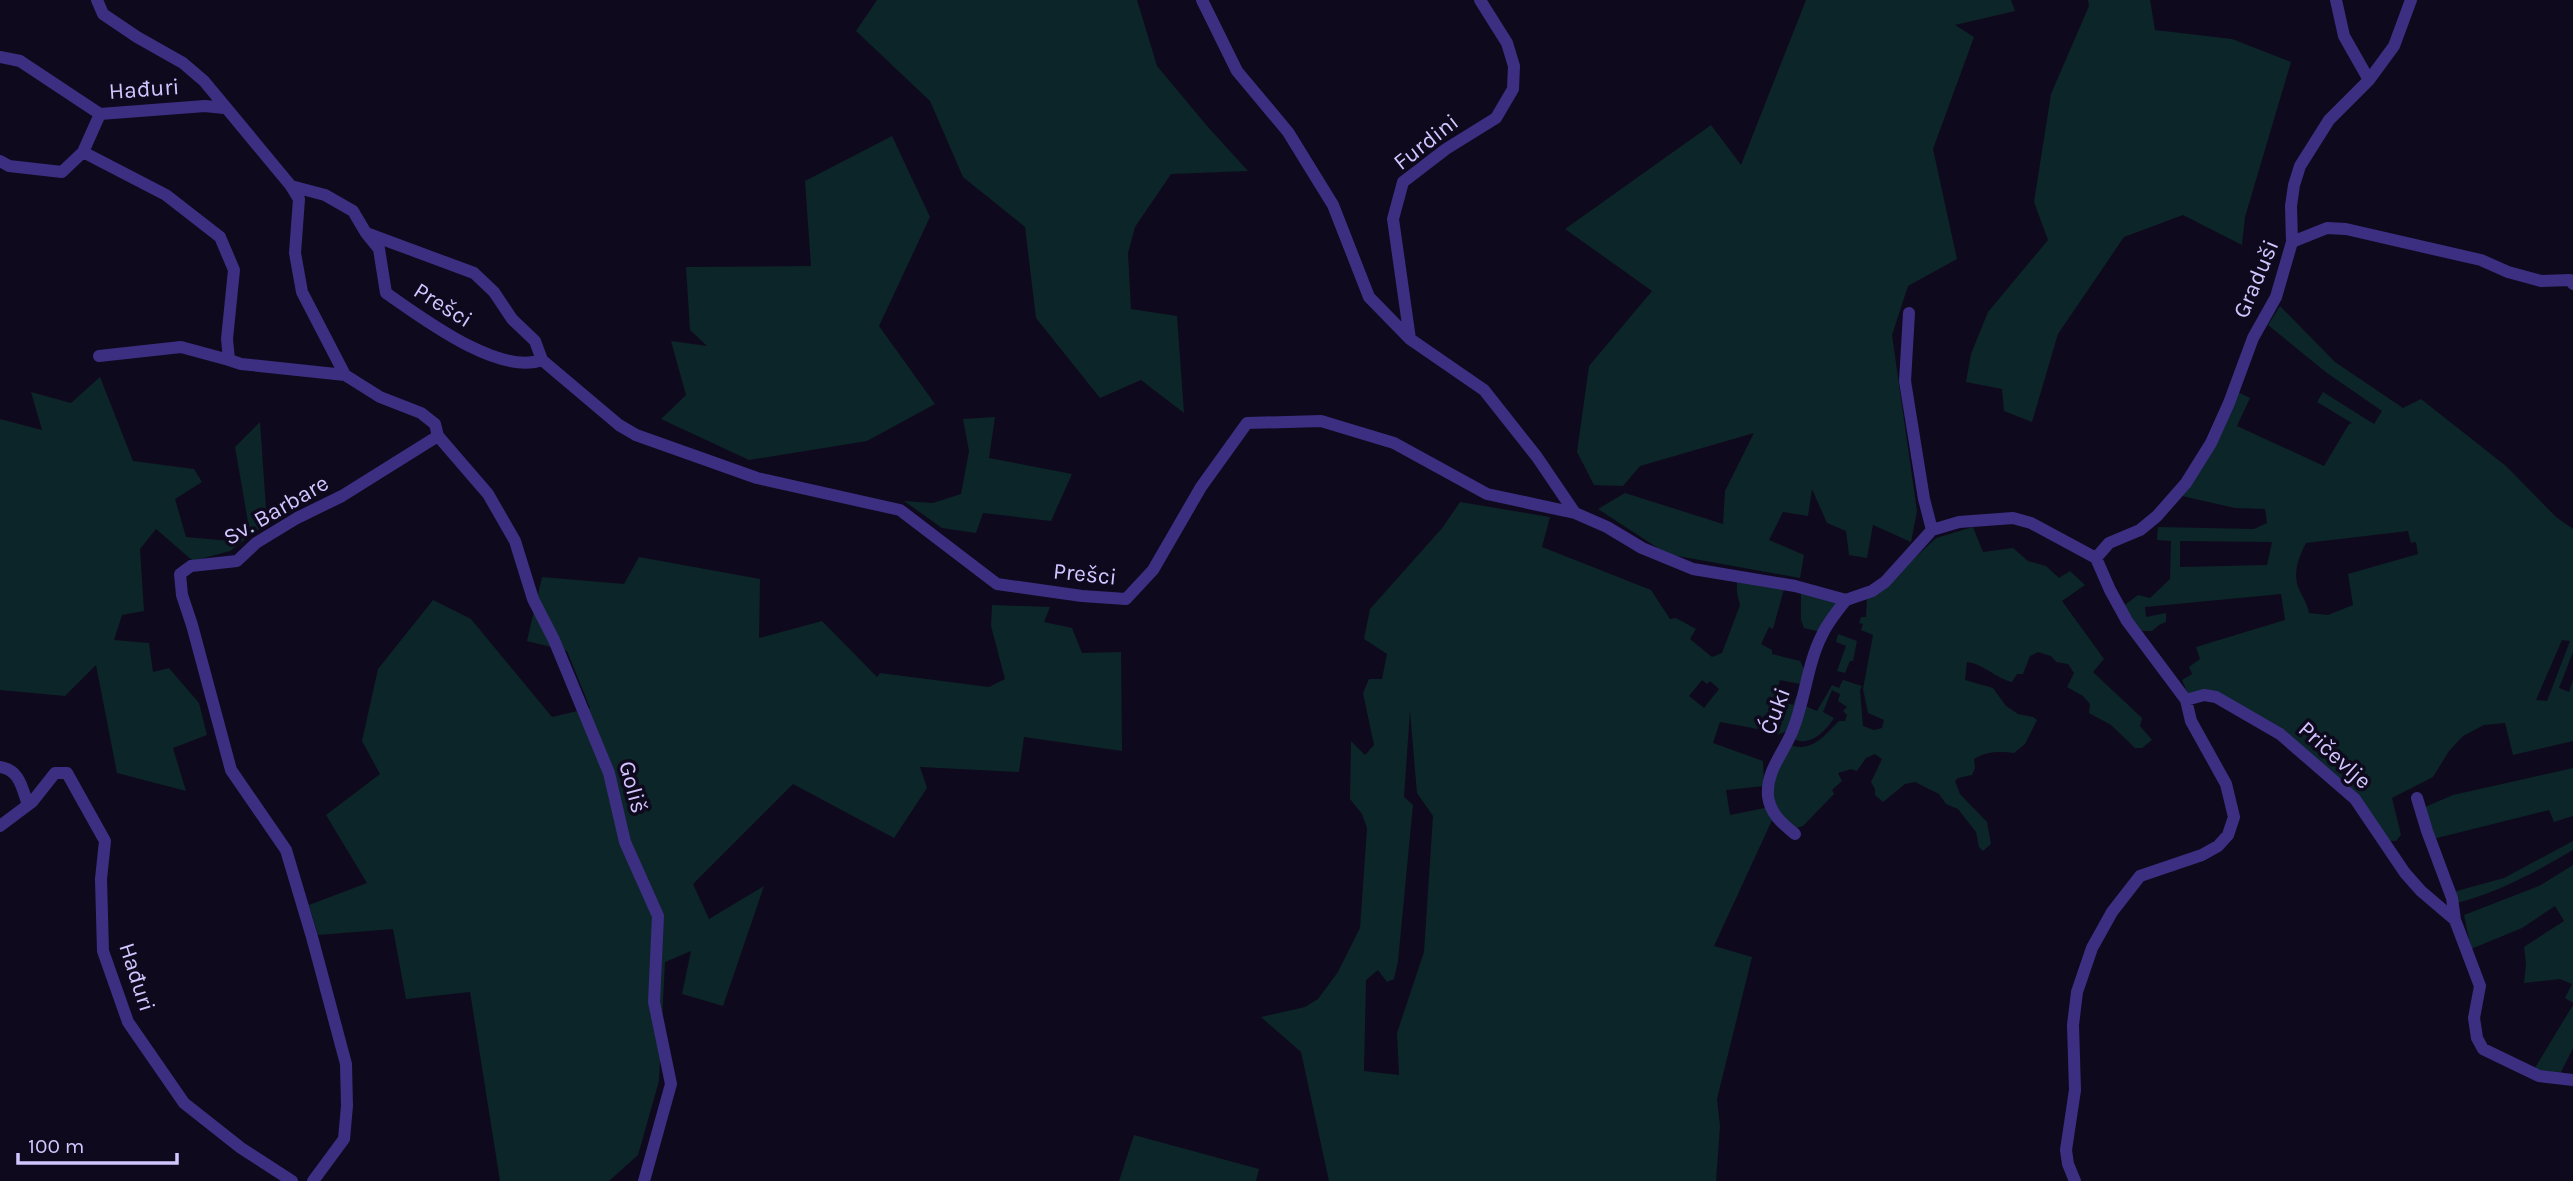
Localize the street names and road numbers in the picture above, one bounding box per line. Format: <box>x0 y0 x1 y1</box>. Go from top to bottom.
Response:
street label: Hađuri <box>108 73 180 105</box>
street label: Furdini <box>1388 108 1464 176</box>
street label: Graduši <box>2227 236 2285 322</box>
street label: Prešci <box>409 277 477 333</box>
street label: Sv. Barbare <box>219 469 333 551</box>
street label: Prešci <box>1052 557 1118 591</box>
street label: Ćuki <box>1754 684 1796 738</box>
street label: Pričevlje <box>2293 715 2377 795</box>
street label: Goliš <box>613 758 653 816</box>
street label: Hađuri <box>113 939 161 1015</box>

